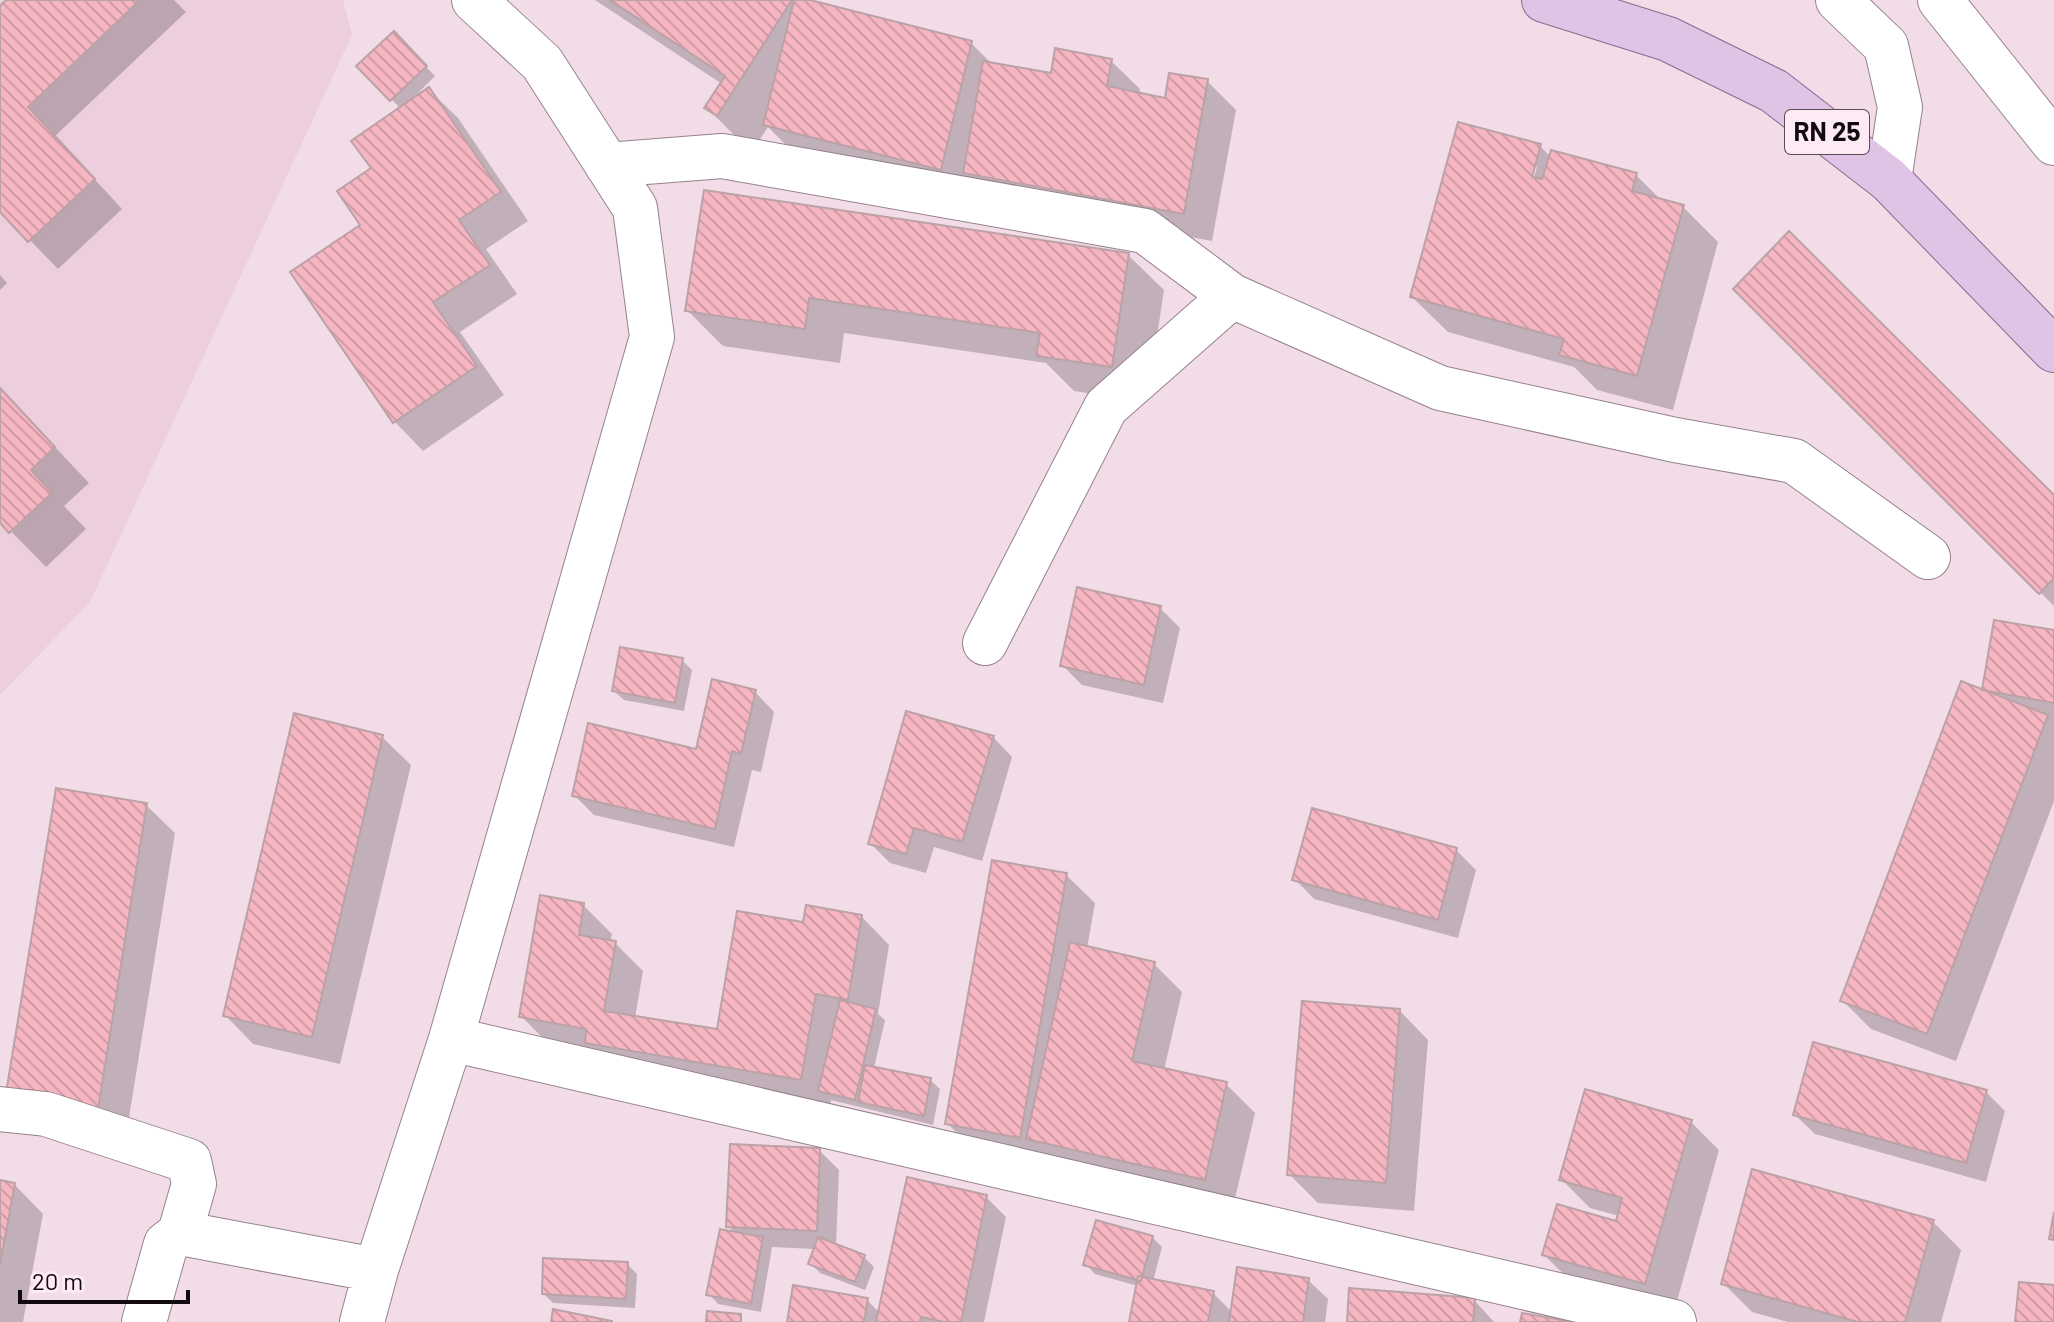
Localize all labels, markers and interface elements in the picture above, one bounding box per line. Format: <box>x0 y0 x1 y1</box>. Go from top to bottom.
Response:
road number: RN 25 <box>1785 110 1869 154</box>
scale bar <box>20 1254 188 1304</box>
text: 20 m <box>32 1266 83 1295</box>

